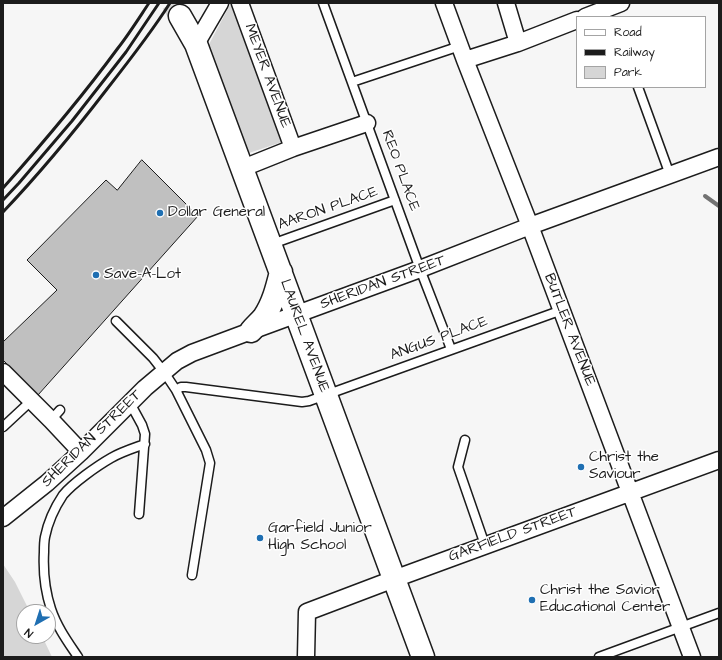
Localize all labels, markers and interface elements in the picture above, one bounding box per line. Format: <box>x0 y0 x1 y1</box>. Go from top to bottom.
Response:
legend <box>576 16 706 88</box>
street label: MEYER AVENUE <box>240 21 294 131</box>
text: Road <box>614 24 642 41</box>
text: Railway <box>614 44 655 61</box>
text: Park <box>614 64 642 81</box>
street label: REO PLACE <box>377 128 423 214</box>
street label: AARON PLACE <box>276 183 380 235</box>
place label: Dollar General <box>168 204 265 222</box>
marker: Dollar General <box>155 208 165 218</box>
street label: SHERIDAN STREET <box>318 252 448 314</box>
place label: Save-A-Lot <box>104 266 181 284</box>
marker: Save-A-Lot <box>91 270 101 280</box>
street label: BUTLER AVENUE <box>539 271 599 389</box>
street label: LAUREL AVENUE <box>275 277 333 395</box>
street label: ANGUS PLACE <box>388 313 490 365</box>
street label: SHERIDAN STREET <box>38 387 146 491</box>
place label: Christ the Saviour <box>589 449 659 484</box>
marker: Christ the Saviour <box>576 462 586 472</box>
street label: GARFIELD STREET <box>446 503 580 567</box>
place label: Garfield Junior High School <box>268 520 372 555</box>
marker: Garfield Junior High School <box>255 533 265 543</box>
place label: Christ the Savior Educational Center <box>540 582 670 617</box>
marker: Christ the Savior Educational Center <box>527 595 537 605</box>
north arrow <box>16 604 56 644</box>
text: N <box>21 625 36 641</box>

